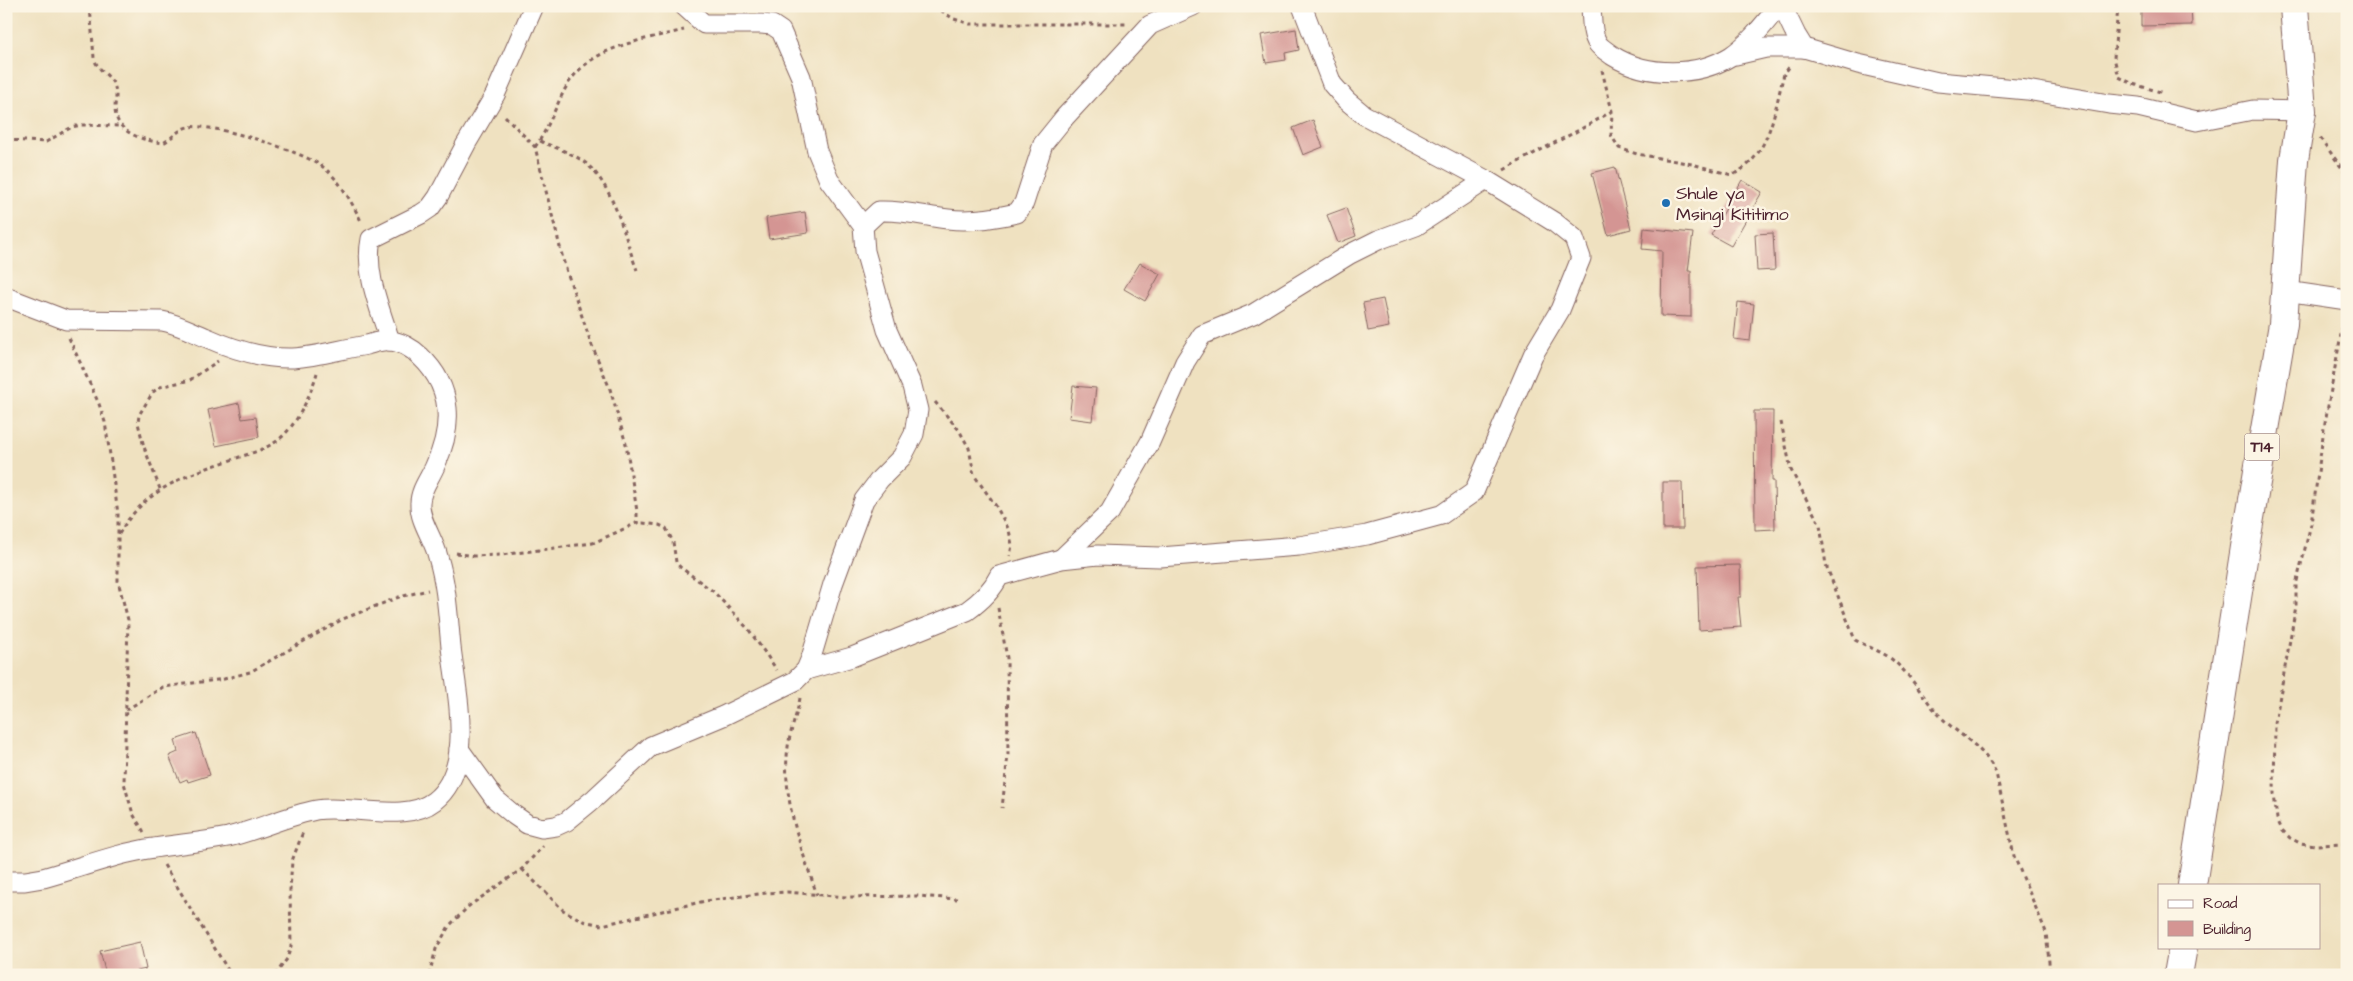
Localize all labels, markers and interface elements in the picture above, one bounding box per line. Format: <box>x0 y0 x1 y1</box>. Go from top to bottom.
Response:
place label: Shule ya Msingi Kititimo <box>1676 181 1789 228</box>
marker: Shule ya Msingi Kititimo <box>1660 197 1672 209</box>
road number: T14 <box>2244 434 2280 461</box>
legend <box>2158 884 2320 948</box>
text: Road <box>2203 893 2238 914</box>
text: Building <box>2203 919 2251 941</box>

